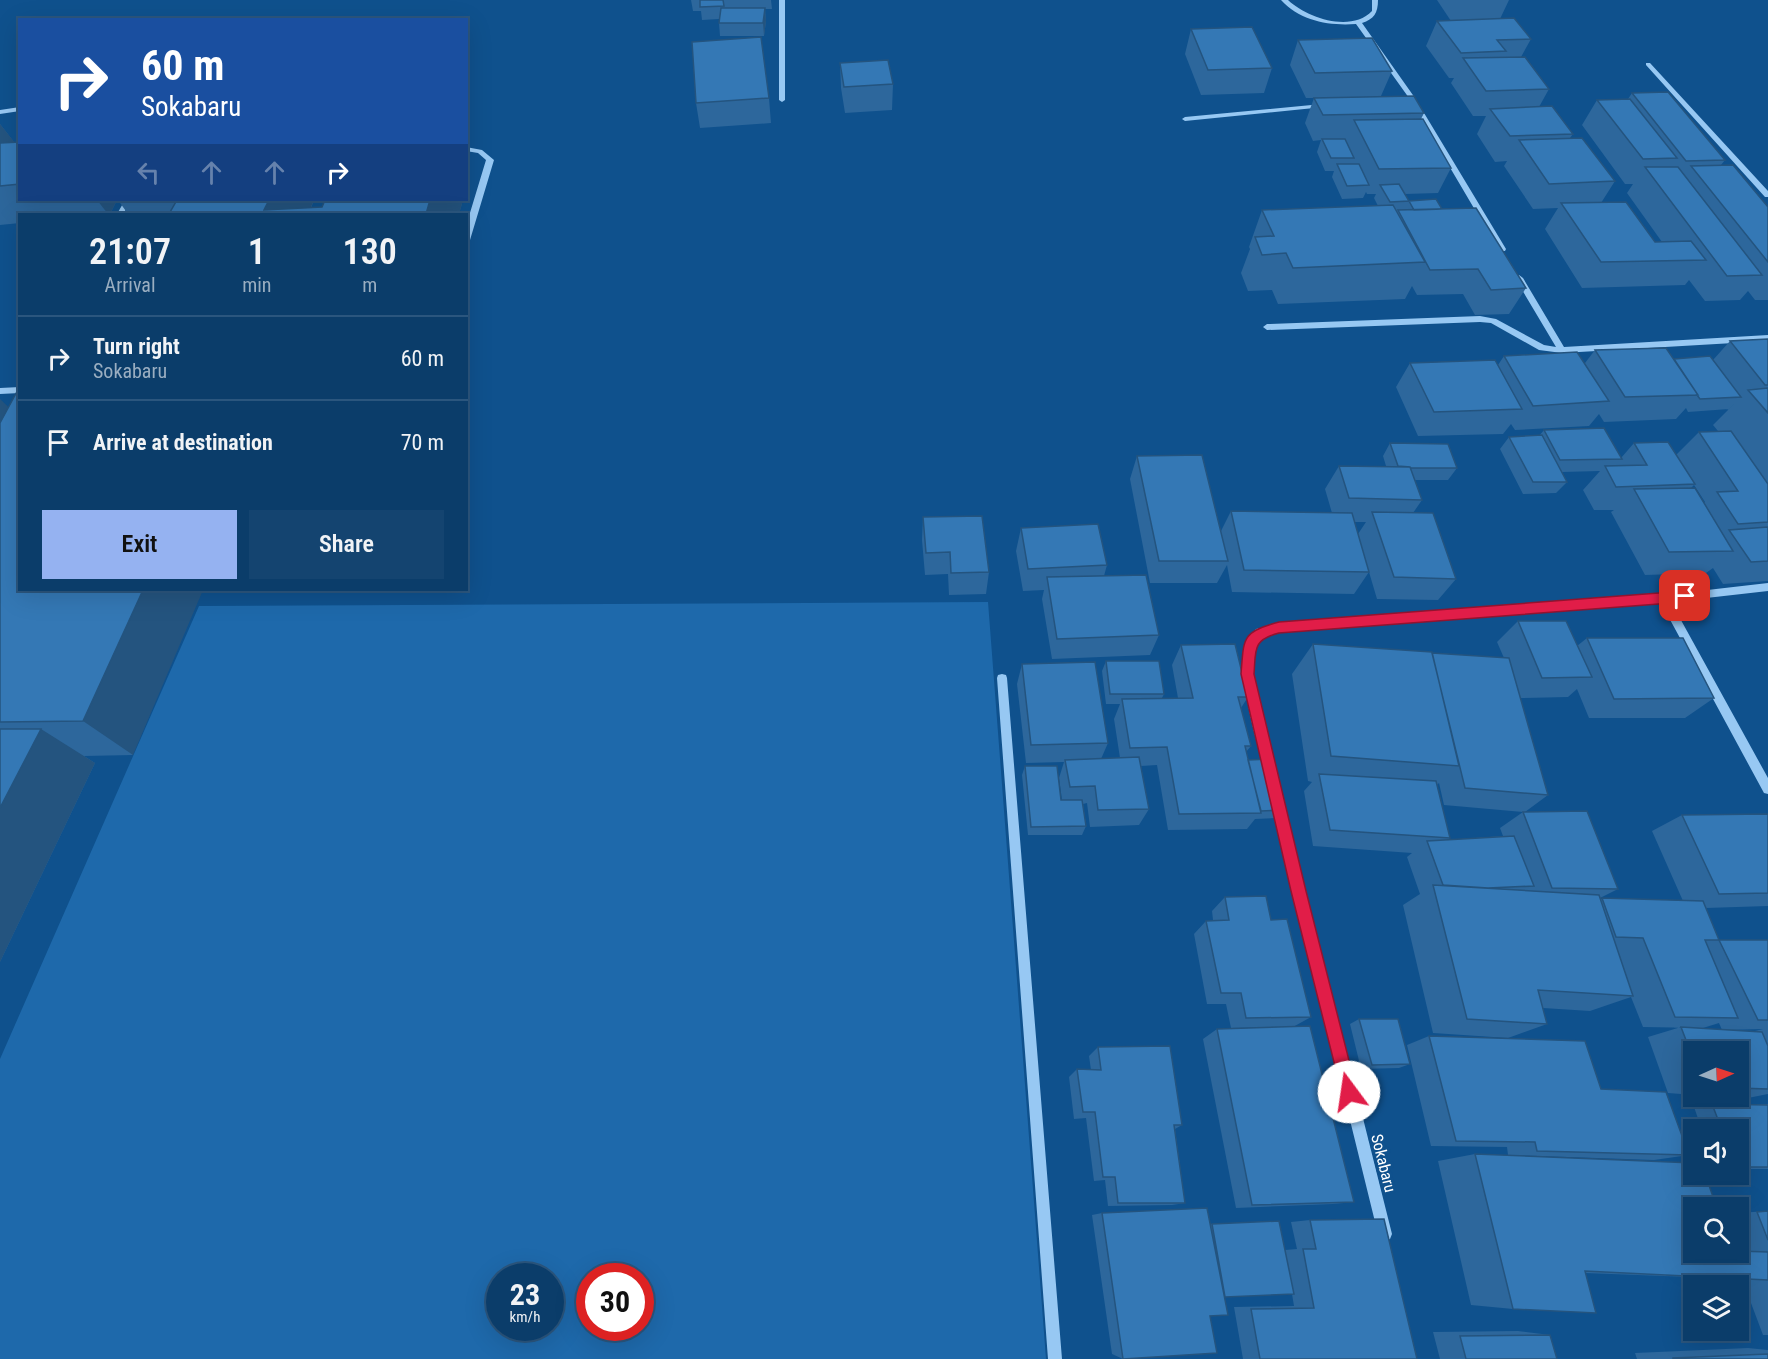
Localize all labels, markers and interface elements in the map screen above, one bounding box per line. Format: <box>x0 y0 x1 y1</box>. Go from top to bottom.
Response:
text: 60 m <box>141 41 224 90</box>
icon: right <box>42 42 120 120</box>
text: Sokabaru <box>141 91 241 123</box>
icon: left <box>132 156 165 189</box>
icon: ahead <box>195 156 228 189</box>
icon: ahead <box>258 156 291 189</box>
icon: right <box>321 156 354 189</box>
text: 21:07 <box>89 231 171 273</box>
text: 1 <box>248 231 266 273</box>
text: 130 <box>343 231 397 273</box>
text: Arrival <box>105 273 156 297</box>
text: min <box>242 273 271 297</box>
text: m <box>362 273 377 297</box>
text: Turn right <box>93 334 180 359</box>
icon: right <box>42 342 75 375</box>
text: 60 m <box>401 346 444 371</box>
text: Sokabaru <box>93 359 167 383</box>
icon: arrive <box>42 426 75 459</box>
text: Arrive at destination <box>93 430 273 455</box>
text: 70 m <box>401 430 444 455</box>
button: Exit <box>42 510 237 579</box>
button: Share <box>249 510 444 579</box>
pin <box>1659 570 1710 621</box>
icon: arrive <box>1668 579 1701 612</box>
north arrow <box>1683 1041 1749 1107</box>
map controls <box>1683 1041 1749 1341</box>
position arrow <box>1317 1060 1381 1124</box>
button: sound <box>1683 1119 1749 1185</box>
street label: Sokabaru <box>1367 1132 1400 1194</box>
button: search <box>1683 1197 1749 1263</box>
speed limit sign: 30 <box>576 1263 654 1341</box>
button: layers <box>1683 1275 1749 1341</box>
text: 23 <box>510 1277 540 1312</box>
text: km/h <box>510 1308 540 1326</box>

